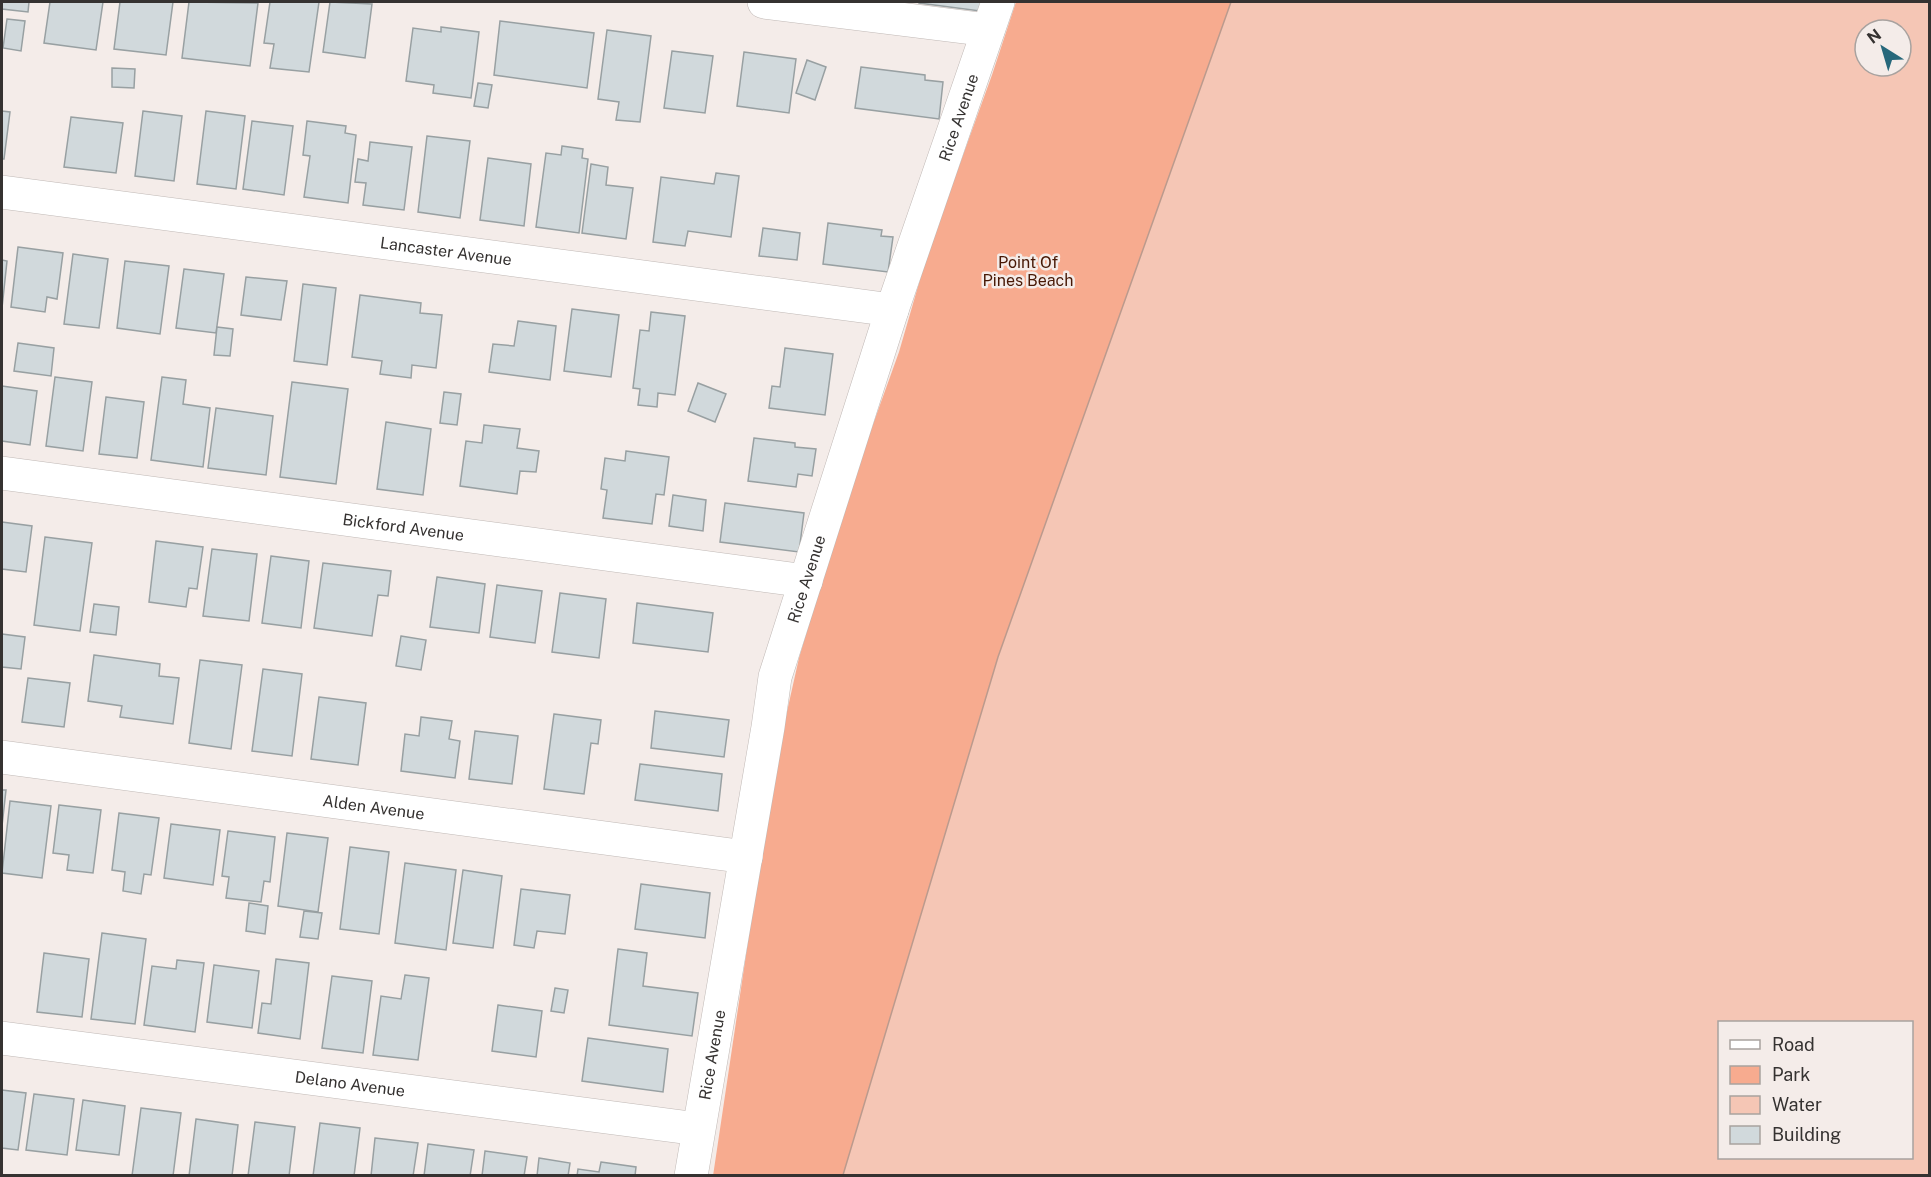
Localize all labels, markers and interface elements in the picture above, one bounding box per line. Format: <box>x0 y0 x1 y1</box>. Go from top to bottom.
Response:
north arrow <box>1853 18 1913 78</box>
text: N <box>1864 25 1885 48</box>
street label: Rice Avenue <box>934 71 982 164</box>
street label: Lancaster Avenue <box>379 233 513 269</box>
park label: Point Of Pines Beach <box>983 253 1073 290</box>
street label: Bickford Avenue <box>341 509 465 544</box>
street label: Rice Avenue <box>783 533 829 625</box>
street label: Alden Avenue <box>322 791 426 823</box>
street label: Rice Avenue <box>695 1008 729 1101</box>
legend <box>1718 1021 1913 1159</box>
text: Road <box>1772 1034 1815 1055</box>
text: Park <box>1772 1064 1810 1085</box>
street label: Delano Avenue <box>294 1067 406 1100</box>
text: Water <box>1772 1094 1822 1115</box>
text: Building <box>1772 1124 1841 1145</box>

